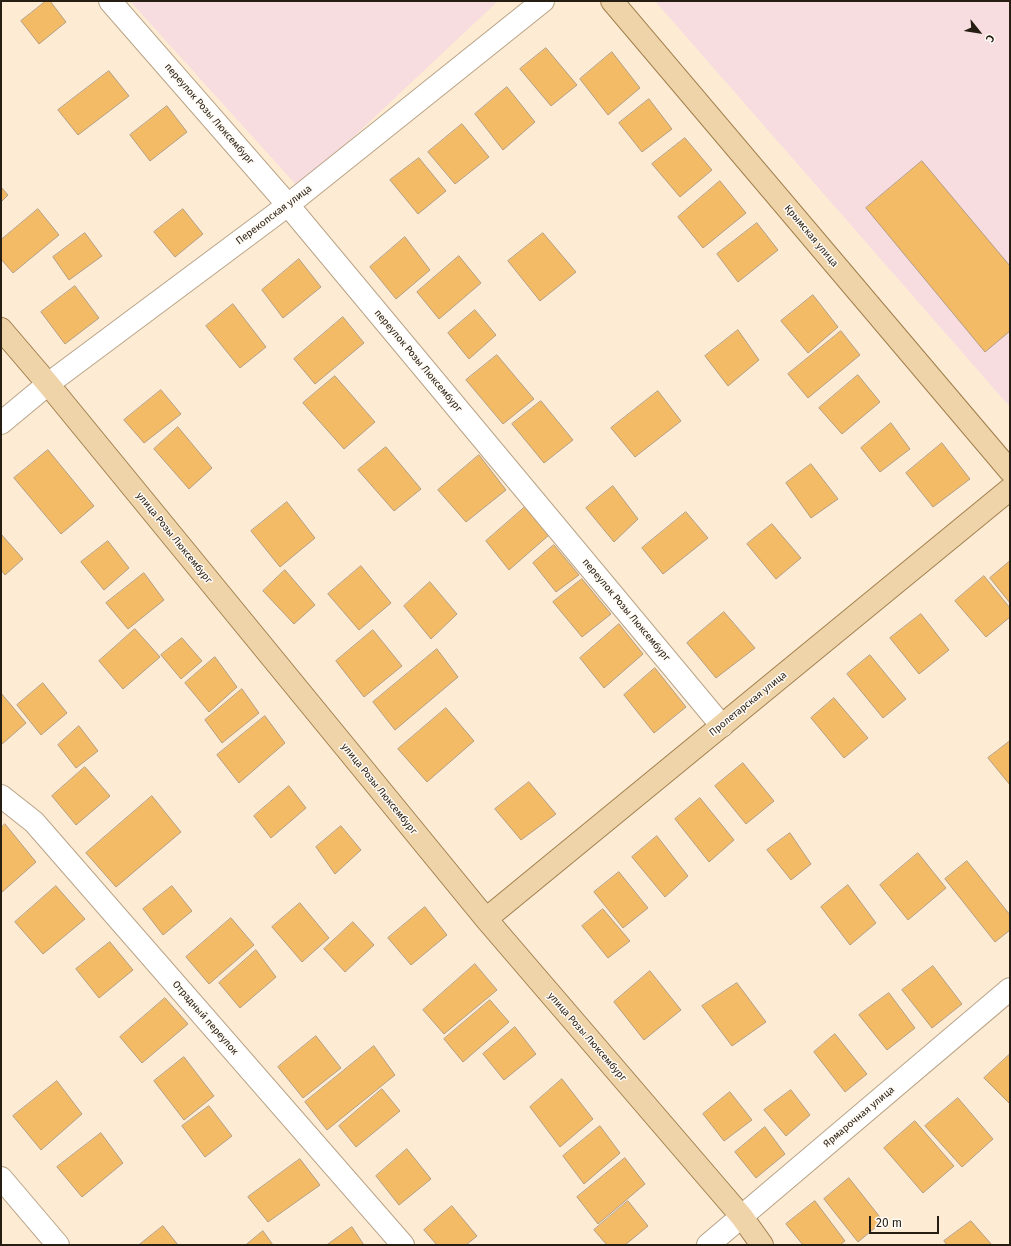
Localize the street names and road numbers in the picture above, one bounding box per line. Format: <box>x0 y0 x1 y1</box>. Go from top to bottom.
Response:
street label: переулок Розы Люксембург <box>162 61 256 167</box>
street label: Перекопская улица <box>234 183 314 247</box>
street label: Крымская улица <box>782 203 840 269</box>
street label: переулок Розы Люксембург <box>372 307 464 415</box>
street label: улица Розы Люксембург <box>134 490 214 586</box>
street label: переулок Розы Люксембург <box>580 556 672 664</box>
street label: Пролетарская улица <box>707 669 789 739</box>
street label: улица Розы Люксембург <box>339 741 419 837</box>
street label: Отрадный переулок <box>169 978 241 1058</box>
street label: улица Розы Люксембург <box>545 990 629 1084</box>
street label: Ярмарочная улица <box>821 1084 897 1150</box>

